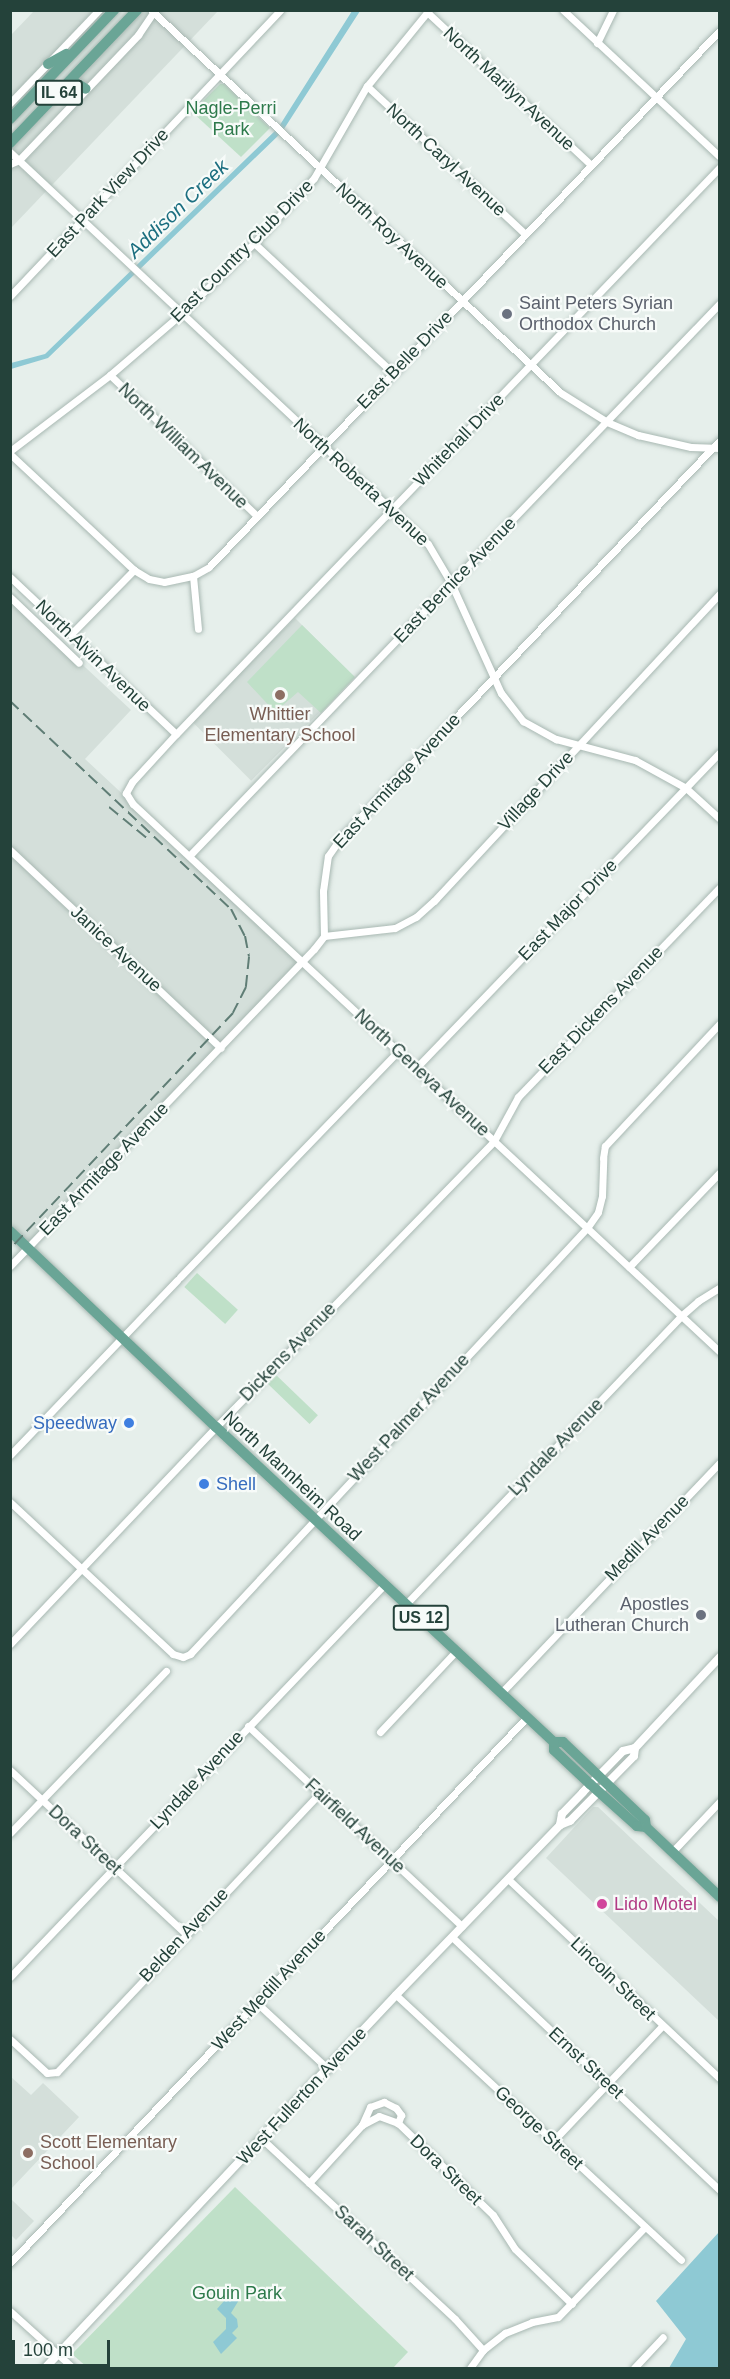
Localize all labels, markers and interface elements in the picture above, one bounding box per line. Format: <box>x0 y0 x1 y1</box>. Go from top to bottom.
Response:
street label: North Marilyn Avenue <box>438 22 580 156</box>
road number: IL 64 <box>34 80 84 106</box>
park label: Nagle-Perri Park <box>185 98 277 140</box>
street label: North Caryl Avenue <box>381 99 511 221</box>
street label: East Park View Drive <box>43 124 173 262</box>
water label: Addison Creek <box>122 155 234 263</box>
street label: East Country Club Drive <box>166 175 318 327</box>
street label: North Roy Avenue <box>331 178 453 294</box>
place label: Saint Peters Syrian Orthodox Church <box>519 293 673 336</box>
street label: East Belle Drive <box>353 306 457 414</box>
marker: Saint Peters Syrian Orthodox Church <box>500 307 514 321</box>
street label: North William Avenue <box>113 378 253 514</box>
street label: Whitehall Drive <box>409 389 509 491</box>
street label: North Roberta Avenue <box>288 413 434 551</box>
street label: East Bernice Avenue <box>389 512 521 648</box>
street label: North Alvin Avenue <box>30 595 156 717</box>
marker: Whittier Elementary School <box>273 688 287 702</box>
place label: Whittier Elementary School <box>204 704 356 746</box>
street label: East Armitage Avenue <box>328 708 466 854</box>
street label: Village Drive <box>494 747 578 835</box>
street label: East Major Drive <box>514 855 622 965</box>
street label: Janice Avenue <box>66 901 166 997</box>
street label: East Dickens Avenue <box>534 941 668 1079</box>
street label: North Geneva Avenue <box>350 1004 494 1142</box>
street label: East Armitage Avenue <box>34 1097 174 1241</box>
street label: Dickens Avenue <box>235 1298 341 1406</box>
street label: West Palmer Avenue <box>344 1349 474 1487</box>
street label: Lyndale Avenue <box>504 1393 608 1501</box>
street label: North Mannheim Road <box>218 1406 366 1546</box>
place label: Speedway <box>33 1412 117 1434</box>
marker: Speedway <box>122 1416 136 1430</box>
place label: Shell <box>216 1473 256 1495</box>
marker: Shell <box>197 1477 211 1491</box>
street label: Medill Avenue <box>600 1490 694 1586</box>
place label: Apostles Lutheran Church <box>555 1594 689 1636</box>
road number: US 12 <box>392 1605 450 1631</box>
marker: Apostles Lutheran Church <box>694 1608 708 1622</box>
street label: Lyndale Avenue <box>145 1726 249 1834</box>
street label: Fairfield Avenue <box>300 1774 410 1878</box>
street label: Dora Street <box>44 1801 126 1879</box>
street label: Belden Avenue <box>135 1883 233 1987</box>
place label: Lido Motel <box>614 1893 697 1915</box>
marker: Lido Motel <box>595 1897 609 1911</box>
street label: West Medill Avenue <box>207 1925 331 2055</box>
street label: Lincoln Street <box>566 1933 660 2025</box>
street label: West Fullerton Avenue <box>232 2022 372 2170</box>
street label: Ernst Street <box>544 2023 628 2103</box>
street label: George Street <box>490 2082 588 2174</box>
street label: Dora Street <box>405 2130 487 2210</box>
place label: Scott Elementary School <box>40 2132 177 2174</box>
marker: Scott Elementary School <box>21 2146 35 2160</box>
street label: Sarah Street <box>330 2201 418 2285</box>
park label: Gouin Park <box>192 2282 282 2304</box>
scale bar <box>15 2328 112 2366</box>
text: 100 m <box>23 2340 73 2360</box>

